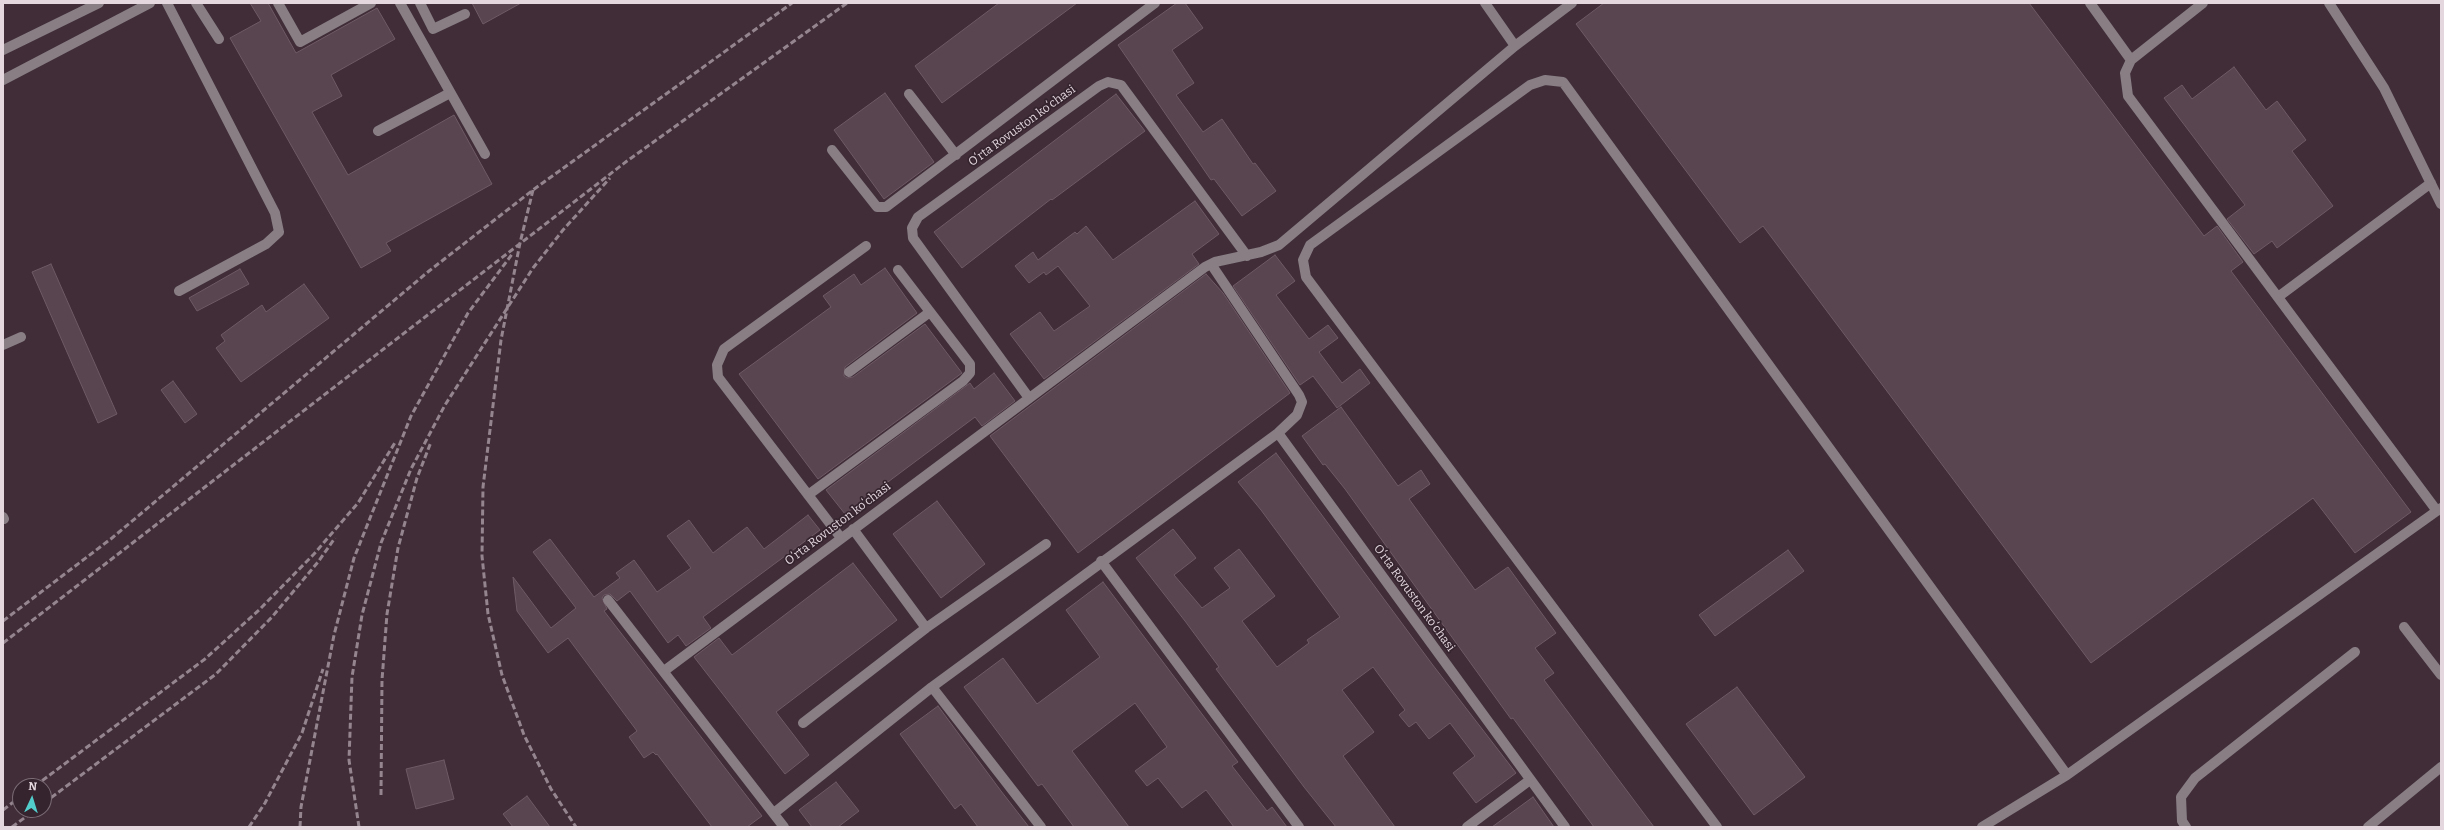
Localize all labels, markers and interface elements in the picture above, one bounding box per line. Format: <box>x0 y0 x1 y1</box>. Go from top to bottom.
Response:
street label: Oʻrta Rovuston koʻchasi <box>966 82 1078 170</box>
street label: Oʻrta Rovuston koʻchasi <box>782 480 894 568</box>
street label: Oʻrta Rovuston koʻchasi <box>1370 542 1458 654</box>
north arrow <box>12 778 52 818</box>
text: N <box>28 780 37 793</box>

